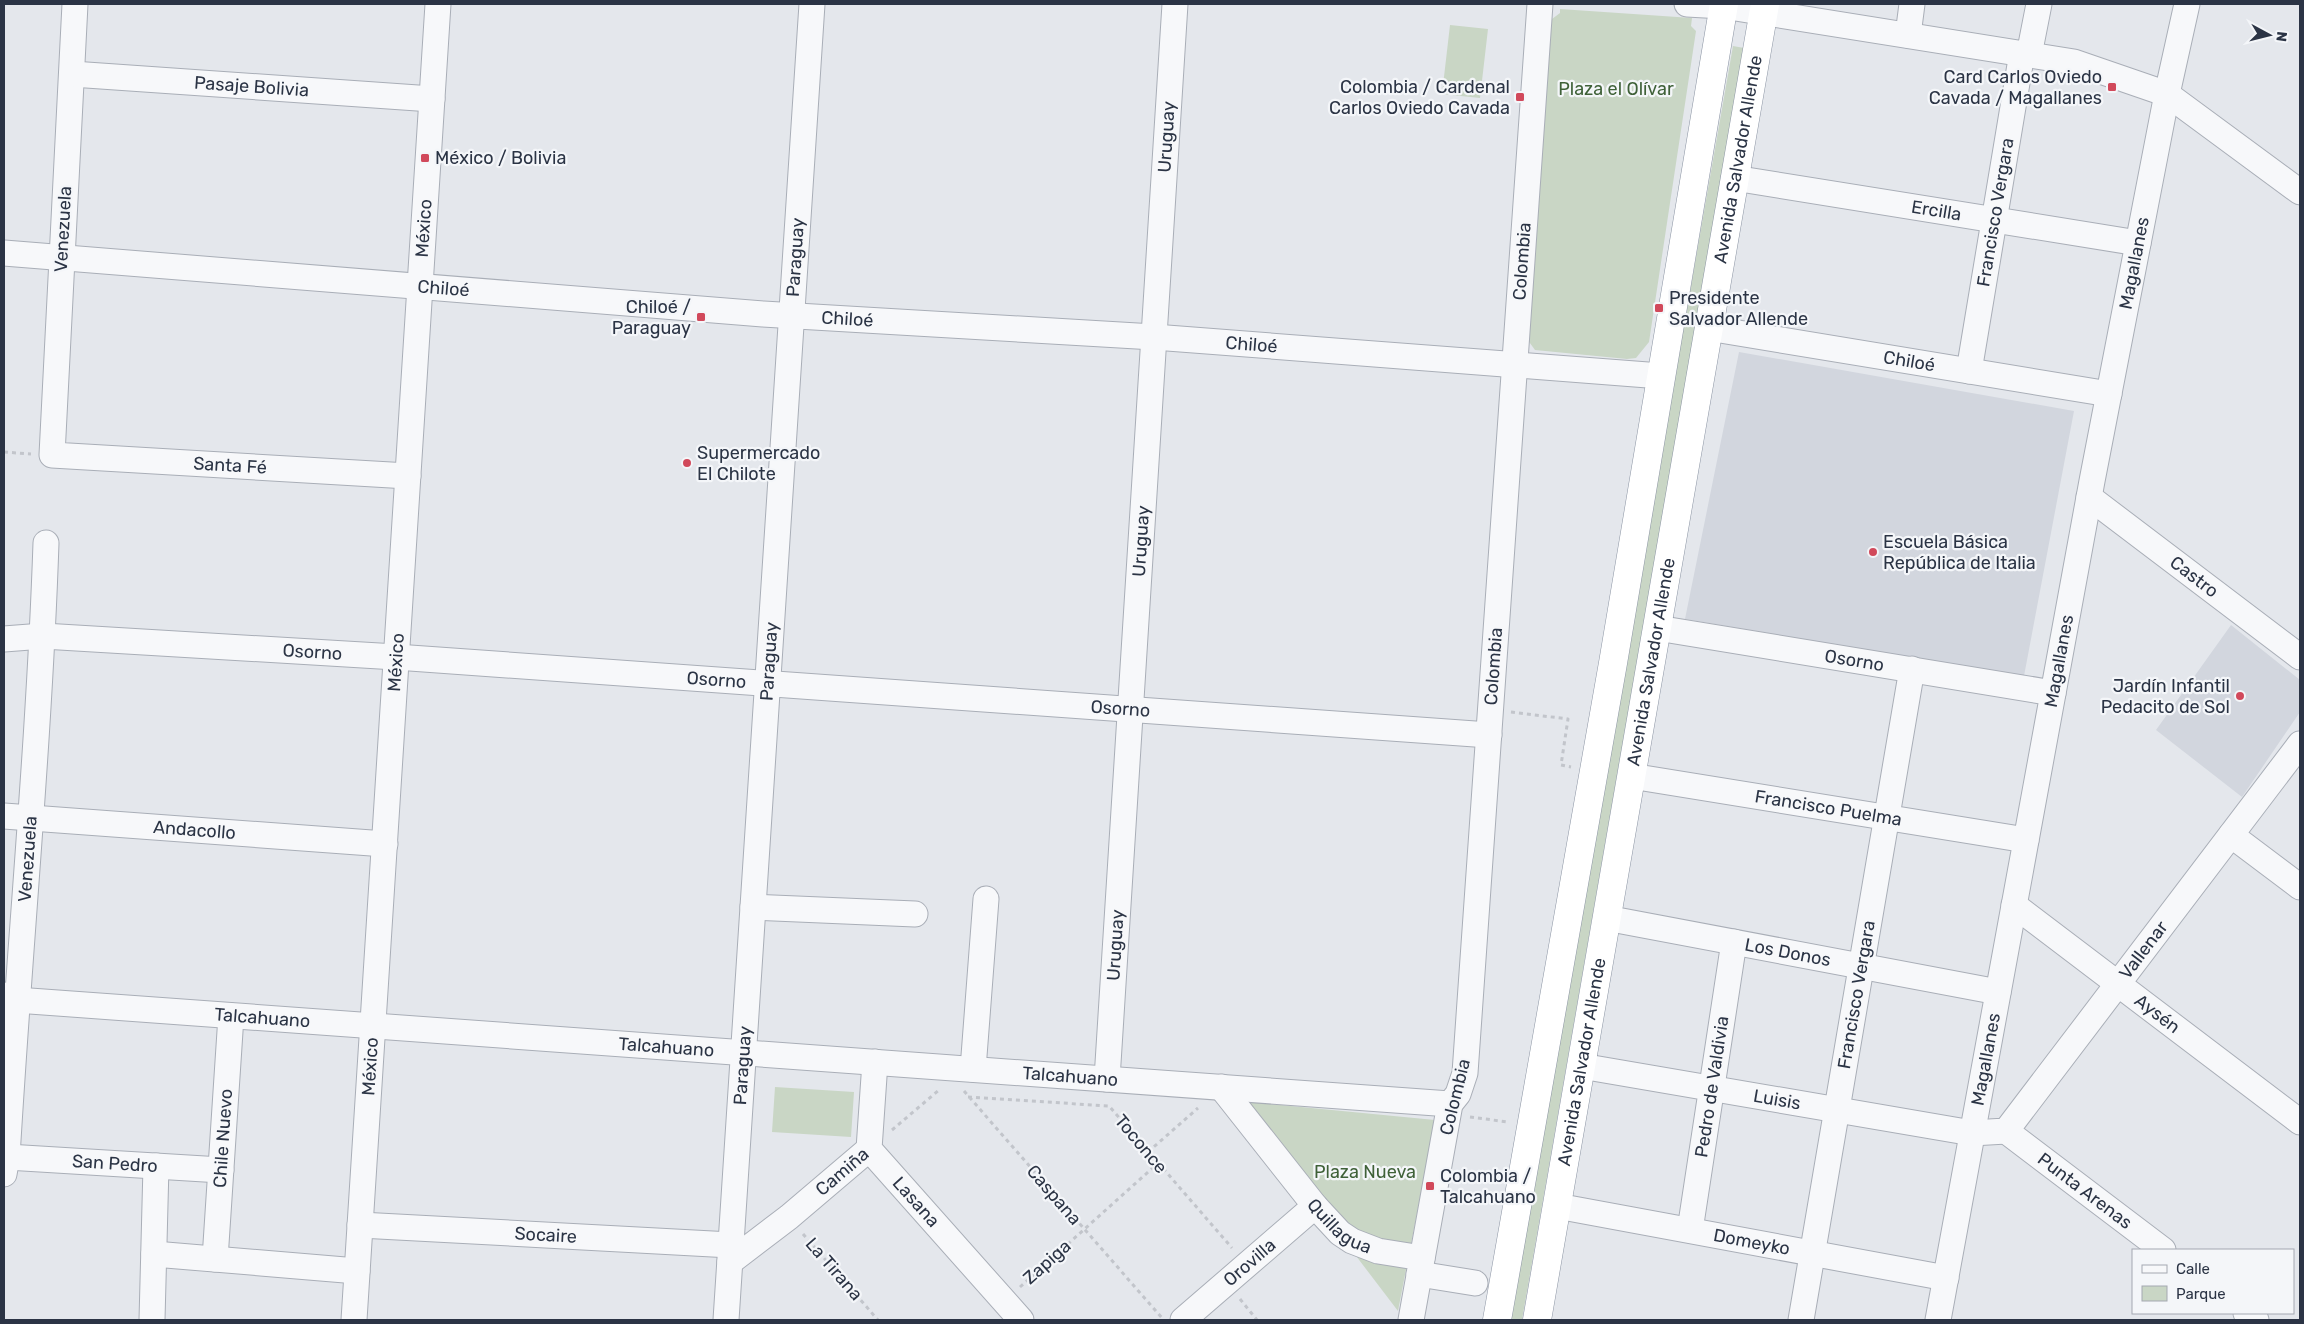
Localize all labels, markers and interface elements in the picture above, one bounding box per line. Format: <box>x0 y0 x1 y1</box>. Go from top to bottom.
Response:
north arrow <box>2244 10 2294 60</box>
text: N <box>2272 30 2290 43</box>
street label: Avenida Salvador Allende <box>1709 54 1767 265</box>
place label: Card Carlos Oviedo Cavada / Magallanes <box>1929 66 2102 109</box>
street label: Pasaje Bolivia <box>193 72 310 101</box>
place label: Colombia / Cardenal Carlos Oviedo Cavada <box>1329 76 1510 119</box>
park label: Plaza el Olívar <box>1558 78 1674 100</box>
marker: Card Carlos Oviedo Cavada / Magallanes <box>2106 81 2118 93</box>
marker: Colombia / Cardenal Carlos Oviedo Cavada <box>1514 91 1526 103</box>
street label: Uruguay <box>1153 100 1180 173</box>
street label: Francisco Vergara <box>1972 136 2019 288</box>
place label: México / Bolivia <box>435 147 566 169</box>
marker: México / Bolivia <box>419 152 431 164</box>
street label: Venezuela <box>50 185 76 273</box>
street label: Ercilla <box>1910 196 1963 225</box>
street label: México <box>411 198 437 258</box>
street label: Magallanes <box>2115 215 2154 311</box>
street label: Paraguay <box>782 217 809 298</box>
street label: Colombia <box>1508 222 1536 301</box>
street label: Chiloé <box>417 275 470 301</box>
place label: Presidente Salvador Allende <box>1669 287 1808 330</box>
place label: Chiloé / Paraguay <box>612 296 691 339</box>
marker: Presidente Salvador Allende <box>1653 302 1665 314</box>
street label: Chiloé <box>821 306 874 331</box>
marker: Chiloé / Paraguay <box>695 311 707 323</box>
street label: Chiloé <box>1225 332 1278 357</box>
street label: Chiloé <box>1882 346 1937 376</box>
place label: Supermercado El Chilote <box>697 442 820 485</box>
street label: Santa Fé <box>193 452 268 479</box>
marker: Supermercado El Chilote <box>681 457 693 469</box>
street label: Uruguay <box>1128 505 1154 577</box>
place label: Escuela Básica República de Italia <box>1883 531 2036 574</box>
marker: Escuela Básica República de Italia <box>1867 546 1879 558</box>
street label: Castro <box>2166 551 2223 602</box>
street label: Avenida Salvador Allende <box>1622 556 1680 768</box>
street label: Magallanes <box>2040 613 2078 709</box>
street label: Paraguay <box>755 621 783 702</box>
street label: Colombia <box>1480 627 1507 706</box>
street label: México <box>383 632 409 692</box>
street label: Osorno <box>282 639 343 665</box>
street label: Osorno <box>1823 645 1886 676</box>
street label: Osorno <box>686 667 747 693</box>
place label: Jardín Infantil Pedacito de Sol <box>2101 675 2230 718</box>
marker: Jardín Infantil Pedacito de Sol <box>2234 690 2246 702</box>
street label: Osorno <box>1090 696 1151 722</box>
street label: Francisco Puelma <box>1753 785 1904 831</box>
street label: Venezuela <box>14 815 42 903</box>
street label: Andacollo <box>152 816 237 844</box>
street label: Uruguay <box>1102 909 1129 982</box>
street label: Vallenar <box>2114 916 2173 983</box>
street label: Francisco Vergara <box>1833 919 1880 1071</box>
street label: Los Donos <box>1743 933 1833 971</box>
street label: Avenida Salvador Allende <box>1553 956 1611 1168</box>
street label: Aysén <box>2130 990 2184 1038</box>
street label: Talcahuano <box>214 1003 311 1032</box>
street label: Magallanes <box>1967 1011 2005 1107</box>
street label: Pedro de Valdivia <box>1690 1014 1734 1159</box>
street label: Paraguay <box>729 1025 756 1106</box>
street label: Talcahuano <box>618 1033 715 1062</box>
street label: México <box>357 1037 383 1096</box>
street label: Colombia <box>1435 1056 1475 1138</box>
street label: Talcahuano <box>1022 1062 1119 1091</box>
street label: Luisis <box>1752 1085 1803 1114</box>
street label: Chile Nuevo <box>209 1088 237 1189</box>
street label: Toconce <box>1110 1110 1172 1178</box>
street label: Camiña <box>811 1143 873 1201</box>
street label: Punta Arenas <box>2033 1148 2137 1234</box>
street label: San Pedro <box>71 1150 158 1177</box>
street label: Caspana <box>1022 1160 1086 1230</box>
park label: Plaza Nueva <box>1314 1161 1416 1183</box>
place label: Colombia / Talcahuano <box>1440 1165 1536 1208</box>
street label: Lasana <box>888 1172 944 1232</box>
marker: Colombia / Talcahuano <box>1424 1180 1436 1192</box>
street label: Quillagua <box>1302 1194 1375 1258</box>
street label: Socaire <box>514 1222 578 1248</box>
street label: Domeyko <box>1712 1224 1792 1260</box>
street label: La Tirana <box>801 1233 867 1305</box>
street label: Orovilla <box>1219 1234 1280 1291</box>
street label: Zapiga <box>1019 1235 1075 1289</box>
legend <box>2132 1249 2294 1314</box>
text: Calle <box>2176 1260 2210 1278</box>
text: Parque <box>2176 1285 2226 1303</box>

